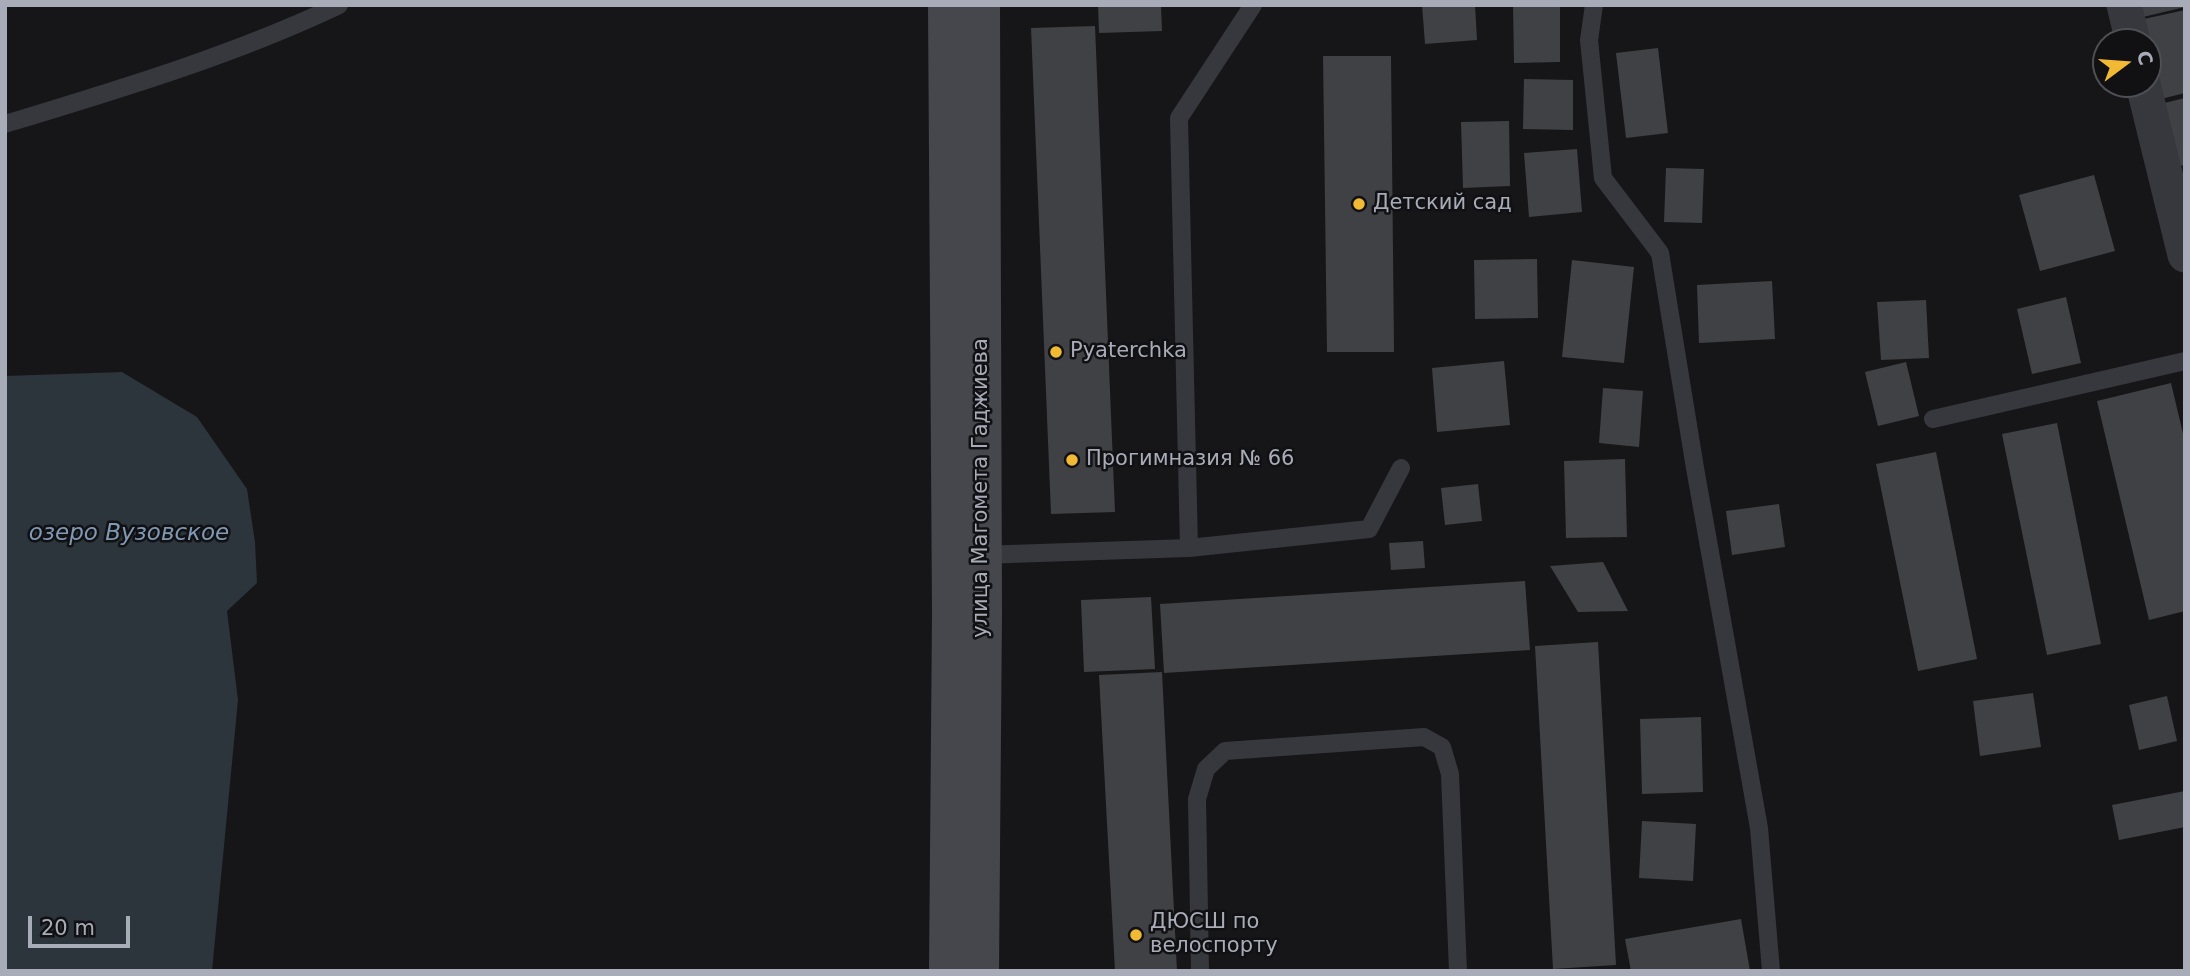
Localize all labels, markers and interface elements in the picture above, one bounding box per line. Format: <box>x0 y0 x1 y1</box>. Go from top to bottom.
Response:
north arrow <box>2092 28 2162 98</box>
text: С <box>2133 48 2158 67</box>
place label: Детский сад <box>1373 191 1512 217</box>
marker: Детский сад <box>1351 196 1367 212</box>
street label: улица Магомета Гаджиева <box>969 338 995 638</box>
place label: Pyaterchka <box>1070 339 1187 365</box>
marker: Pyaterchka <box>1048 344 1064 360</box>
place label: Прогимназия № 66 <box>1086 447 1294 473</box>
marker: Прогимназия № 66 <box>1064 452 1080 468</box>
water label: озеро Вузовское <box>29 520 229 548</box>
scale bar <box>32 902 133 946</box>
place label: ДЮСШ по велоспорту <box>1150 910 1278 960</box>
text: 20 m <box>41 916 95 940</box>
marker: ДЮСШ по велоспорту <box>1128 927 1144 943</box>

